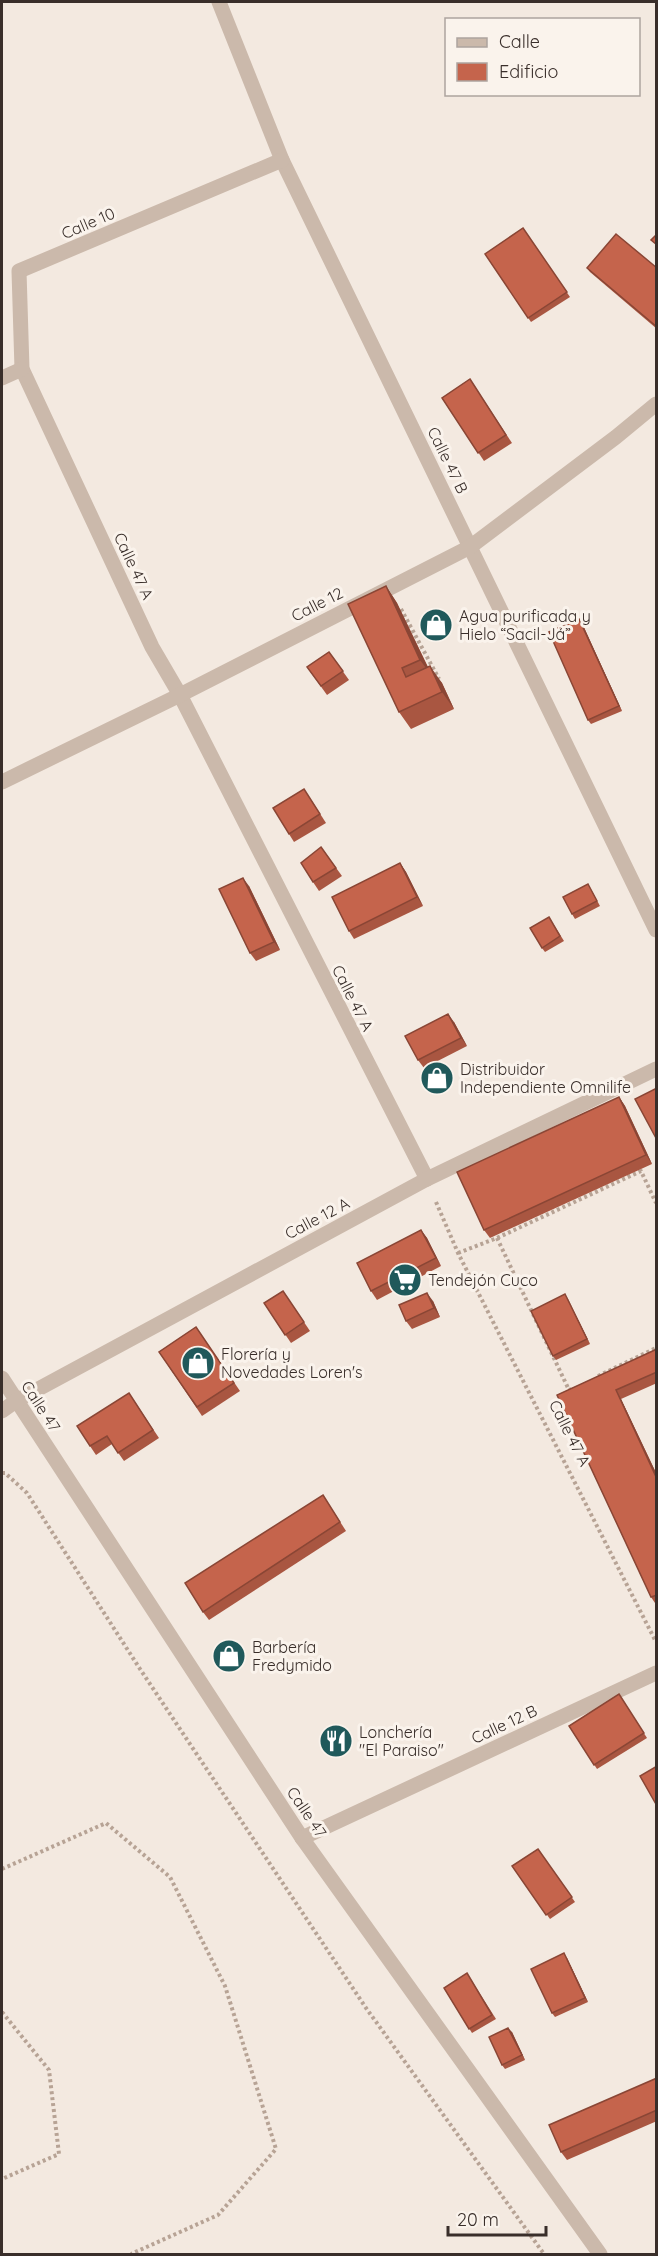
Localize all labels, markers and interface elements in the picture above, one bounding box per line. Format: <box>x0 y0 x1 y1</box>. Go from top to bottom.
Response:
legend <box>445 18 640 96</box>
text: Calle <box>499 30 540 53</box>
text: Edificio <box>499 60 558 83</box>
street label: Calle 10 <box>58 203 118 243</box>
street label: Calle 47 B <box>423 423 473 497</box>
street label: Calle 47 A <box>110 529 158 603</box>
street label: Calle 12 <box>288 582 346 626</box>
place label: Agua purificada y Hielo “Sacil-Já” <box>459 606 591 644</box>
shop icon: Agua purificada y Hielo “Sacil-Já” <box>418 607 454 643</box>
street label: Calle 47 A <box>328 962 378 1034</box>
place label: Distribuidor Independiente Omnilife <box>460 1059 631 1097</box>
shop icon: Distribuidor Independiente Omnilife <box>419 1060 455 1096</box>
street label: Calle 12 A <box>281 1193 353 1243</box>
supermarket icon: Tendejón Cuco <box>387 1262 423 1298</box>
place label: Tendejón Cuco <box>428 1270 538 1290</box>
place label: Florería y Novedades Loren's <box>221 1344 363 1382</box>
shop icon: Florería y Novedades Loren's <box>180 1345 216 1381</box>
street label: Calle 47 <box>17 1377 65 1435</box>
street label: Calle 47 A <box>545 1397 595 1469</box>
place label: Barbería Fredymido <box>252 1637 332 1675</box>
shop icon: Barbería Fredymido <box>211 1638 247 1674</box>
street label: Calle 12 B <box>468 1700 540 1748</box>
place label: Lonchería "El Paraiso" <box>359 1722 444 1760</box>
restaurant icon: Lonchería "El Paraiso" <box>318 1723 354 1759</box>
street label: Calle 47 <box>283 1783 331 1841</box>
scale bar <box>448 2199 546 2237</box>
text: 20 m <box>457 2208 499 2231</box>

